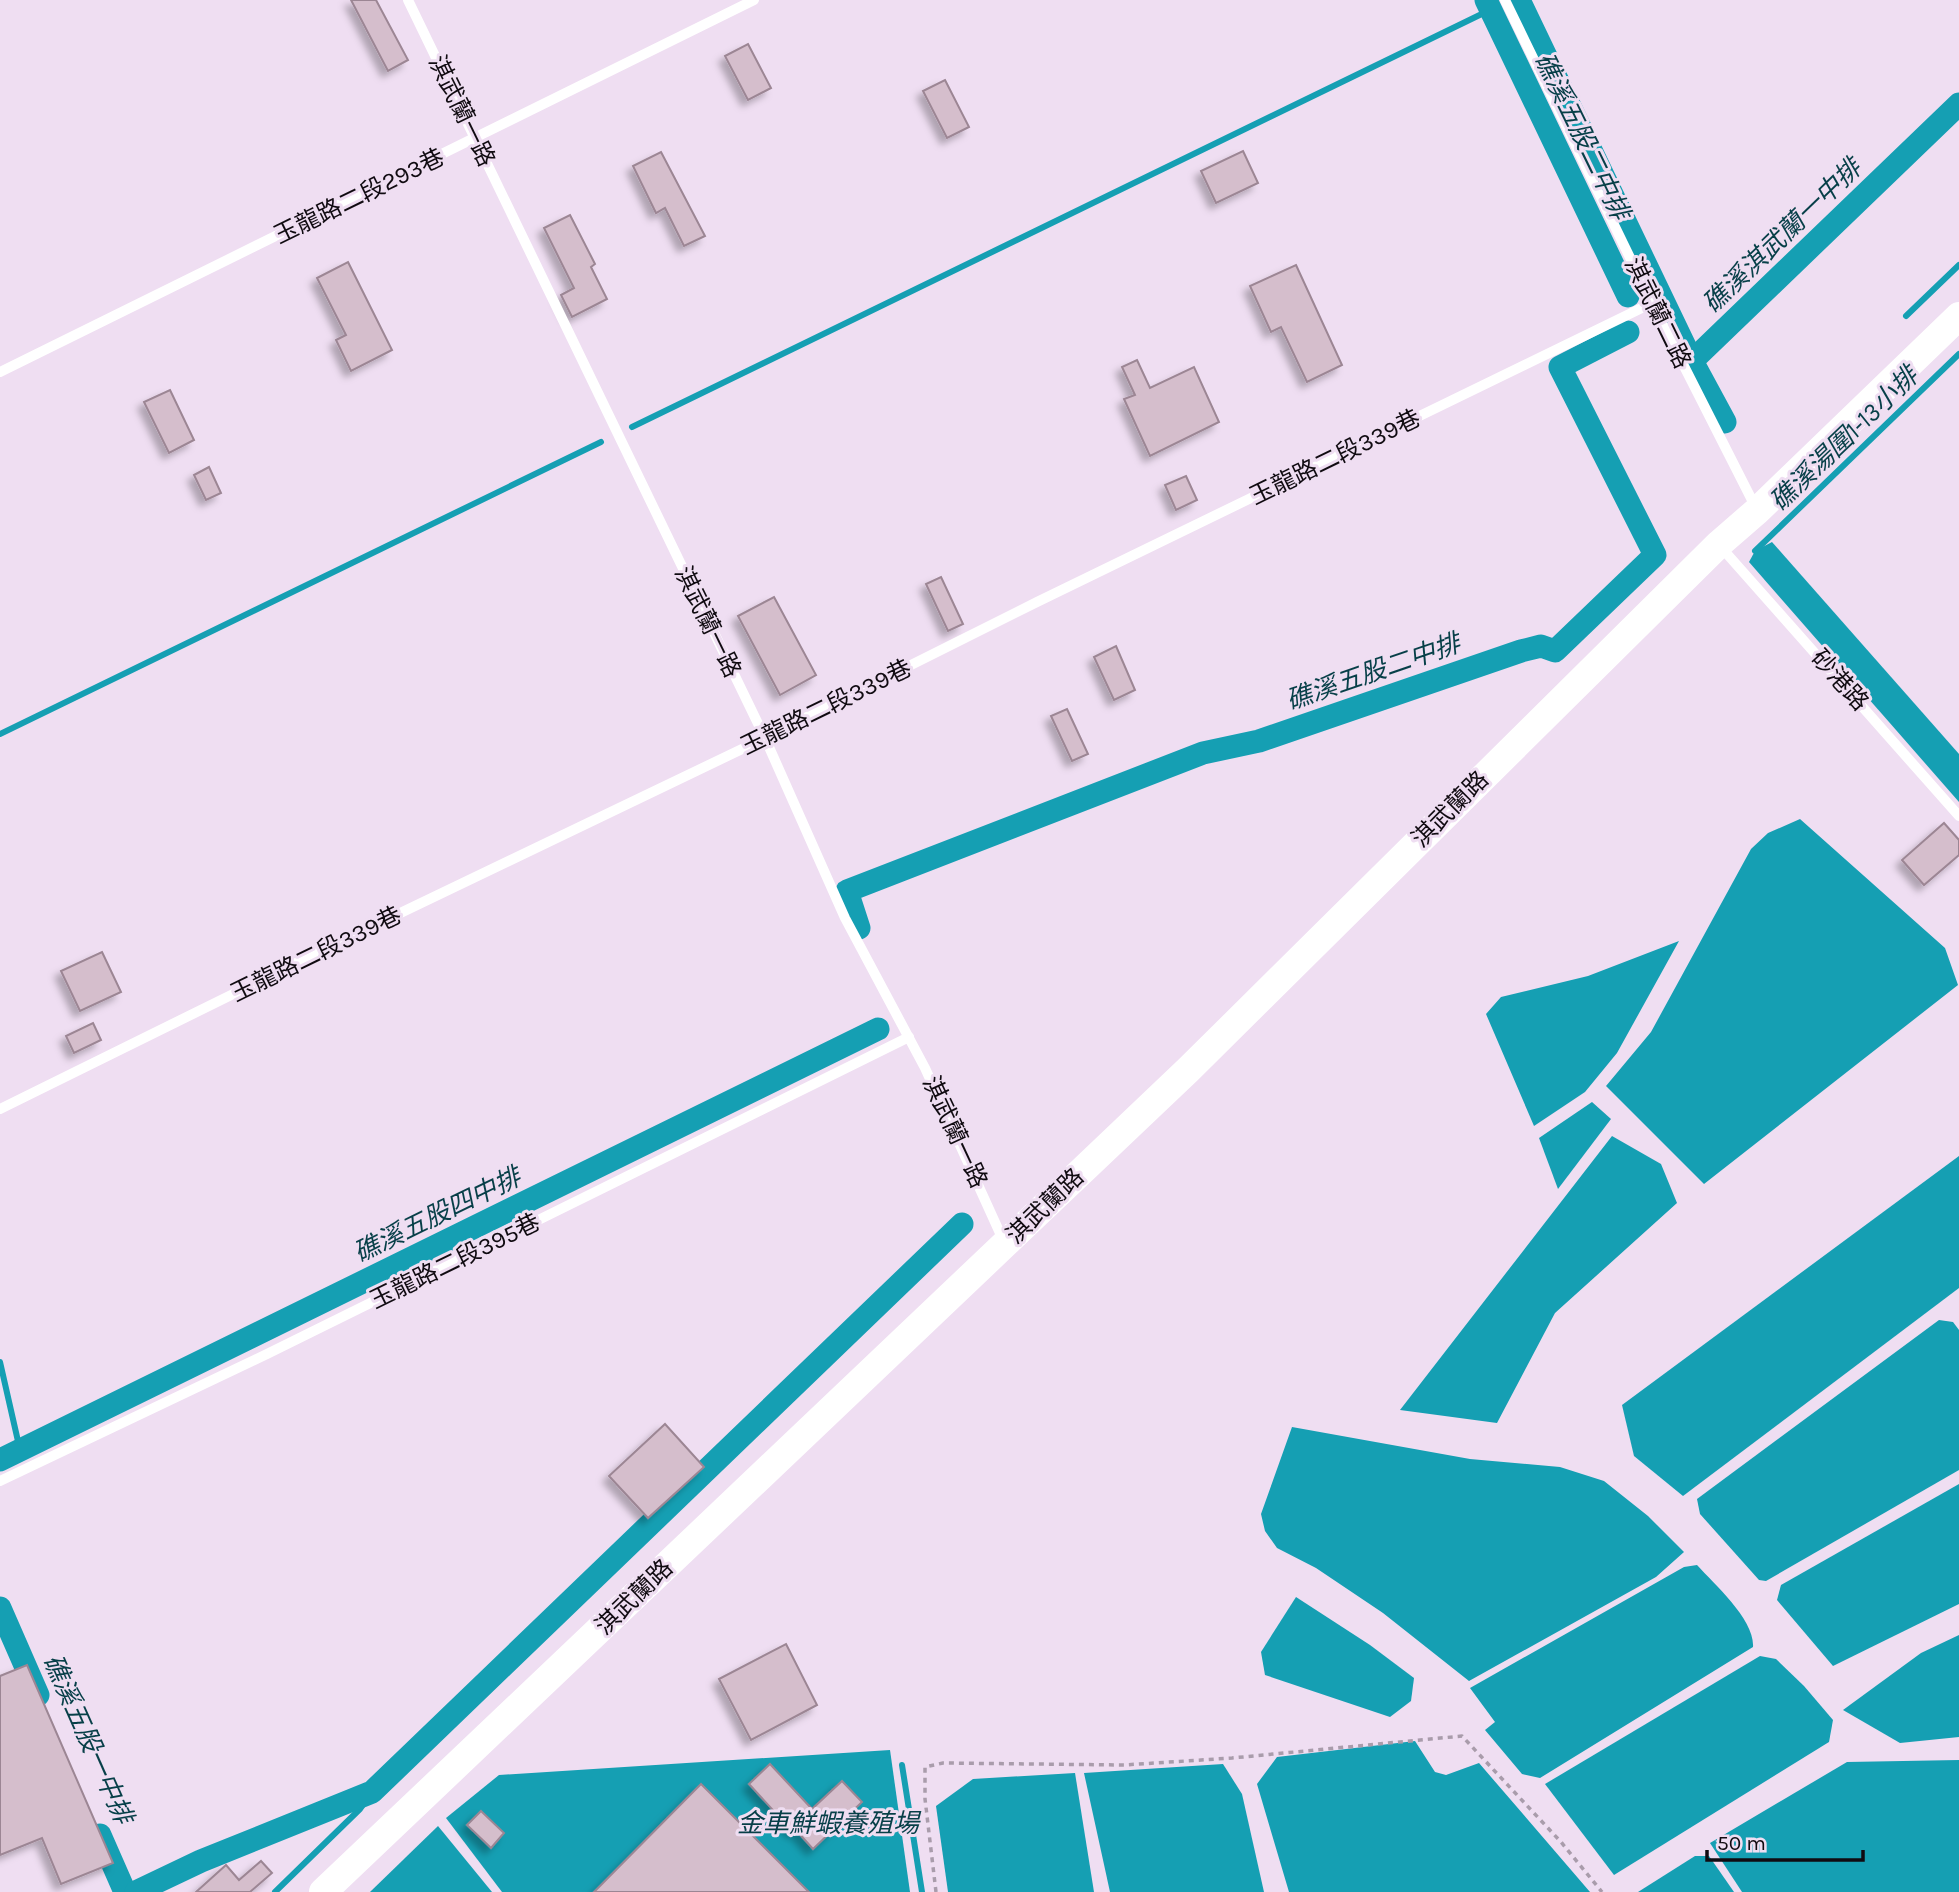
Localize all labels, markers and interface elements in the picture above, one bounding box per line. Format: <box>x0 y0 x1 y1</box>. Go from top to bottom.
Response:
water label: 礁溪五股二中排 <box>1528 47 1637 227</box>
street label: 淇武蘭一路 <box>423 51 501 171</box>
street label: 玉龍路二段293巷 <box>269 143 449 249</box>
water label: 礁溪淇武蘭一中排 <box>1696 151 1870 319</box>
street label: 淇武蘭二路 <box>1619 253 1697 373</box>
water label: 礁溪湯圍1-13小排 <box>1764 359 1927 517</box>
street label: 玉龍路二段339巷 <box>1245 404 1425 510</box>
street label: 淇武蘭一路 <box>669 562 747 682</box>
water label: 礁溪五股二中排 <box>1282 627 1467 716</box>
street label: 砂港路 <box>1806 644 1874 716</box>
street label: 玉龍路二段339巷 <box>736 654 916 760</box>
street label: 淇武蘭路 <box>1406 765 1494 853</box>
street label: 玉龍路二段339巷 <box>226 901 406 1007</box>
street label: 淇武蘭一路 <box>917 1072 993 1192</box>
water label: 礁溪五股四中排 <box>348 1160 528 1269</box>
street label: 淇武蘭路 <box>1001 1163 1089 1249</box>
street label: 玉龍路二段395巷 <box>365 1208 545 1314</box>
street label: 淇武蘭路 <box>590 1554 678 1640</box>
water label: 礁溪五股一中排 <box>37 1650 140 1831</box>
water label: 金車鮮蝦養殖場 <box>737 1808 922 1839</box>
scale bar <box>1707 1818 1863 1862</box>
text: 50 m <box>1717 1831 1766 1855</box>

